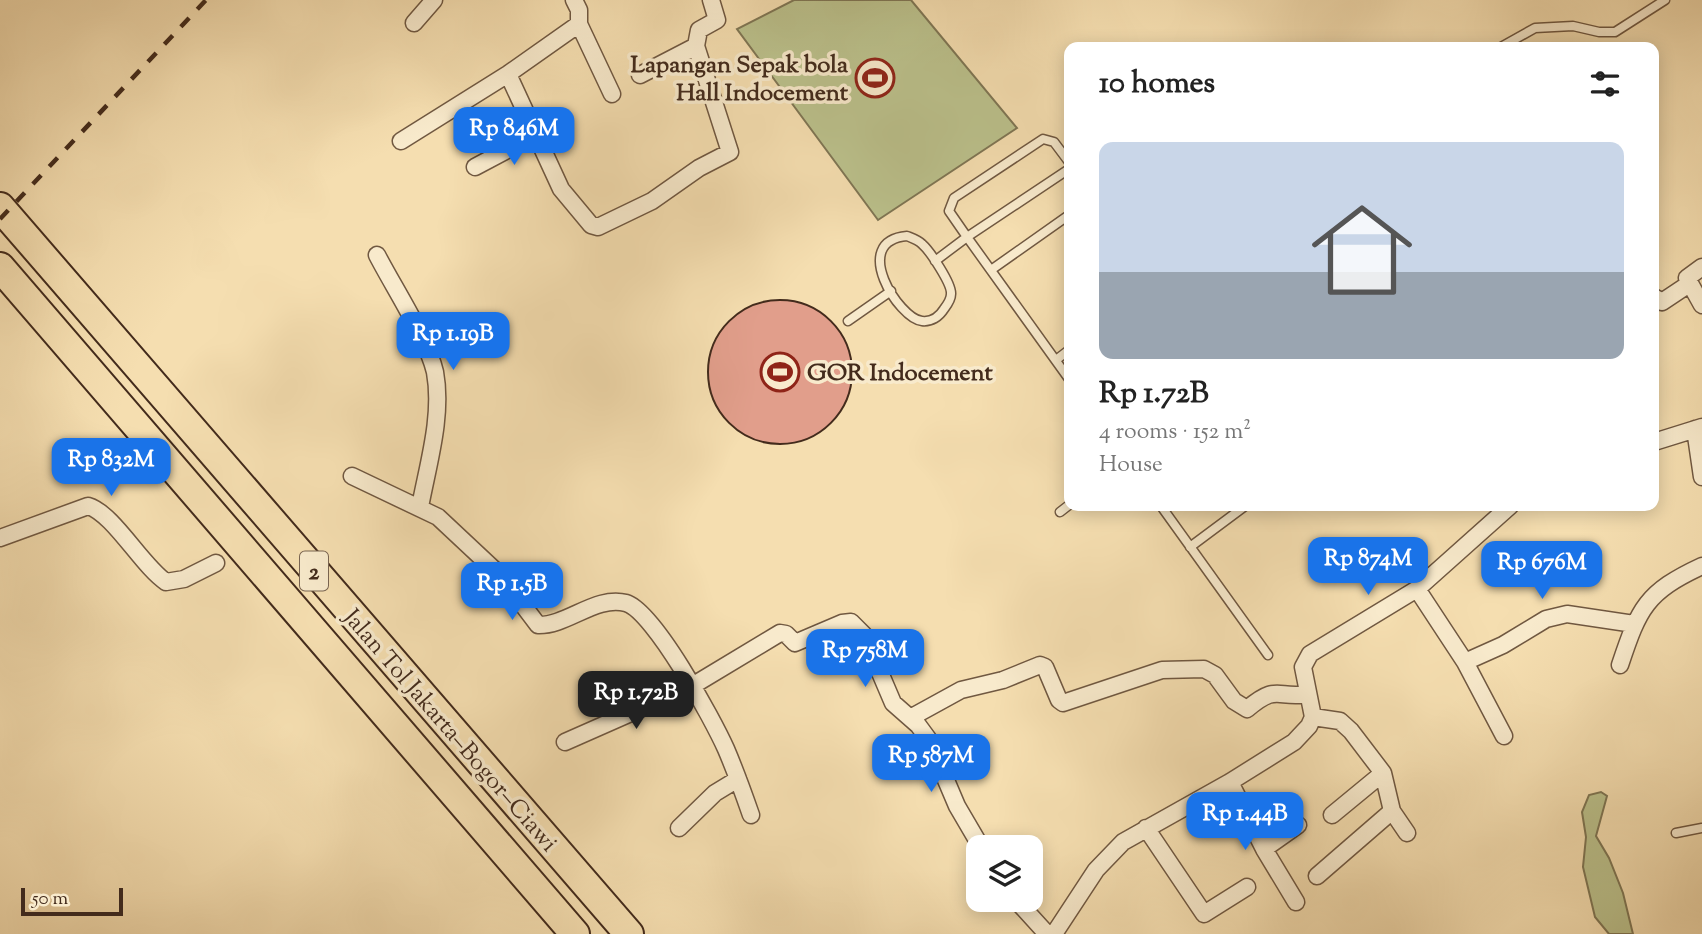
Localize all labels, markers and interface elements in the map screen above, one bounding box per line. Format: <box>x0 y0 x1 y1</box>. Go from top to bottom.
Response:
place label: Lapangan Sepak bola Hall Indocement <box>631 49 849 111</box>
sports icon: Lapangan Sepak bola Hall Indocement <box>854 57 896 99</box>
text: 10 homes <box>1099 63 1215 106</box>
icon: filters <box>1586 65 1624 103</box>
pin: Rp 846M <box>449 108 579 167</box>
text: Rp 846M <box>469 113 559 146</box>
icon: home <box>1299 187 1425 313</box>
pin: Rp 1.19B <box>381 312 525 372</box>
text: Rp 1.19B <box>413 318 493 351</box>
sports icon: GOR Indocement <box>759 351 801 393</box>
place label: GOR Indocement <box>807 357 993 391</box>
text: Rp 1.72B <box>1099 373 1209 416</box>
text: 4 rooms · 152 m² <box>1099 416 1251 449</box>
pin: Rp 832M <box>46 438 176 498</box>
text: Rp 832M <box>68 444 154 477</box>
text: House <box>1099 449 1163 482</box>
pin: Rp 874M <box>1303 538 1433 597</box>
pin: Rp 676M <box>1477 542 1607 601</box>
text: Rp 874M <box>1324 543 1412 576</box>
text: Rp 676M <box>1497 547 1587 580</box>
road number: 2 <box>300 552 328 590</box>
pin: Rp 1.5B <box>447 562 577 622</box>
text: Rp 1.5B <box>477 568 547 601</box>
street label: Jalan Tol Jakarta–Bogor–Ciawi <box>333 601 565 860</box>
pin: Rp 758M <box>800 630 930 689</box>
text: Rp 758M <box>822 635 908 668</box>
pin: Rp 1.72B <box>564 672 708 731</box>
text: Rp 1.72B <box>594 677 678 710</box>
pin: Rp 587M <box>866 734 996 794</box>
text: Rp 587M <box>888 740 974 773</box>
pin: Rp 1.44B <box>1173 792 1317 852</box>
text: Rp 1.44B <box>1202 798 1288 831</box>
map controls <box>966 835 1043 912</box>
button: layers <box>966 835 1043 912</box>
scale bar <box>21 885 122 917</box>
text: 50 m <box>32 886 68 913</box>

